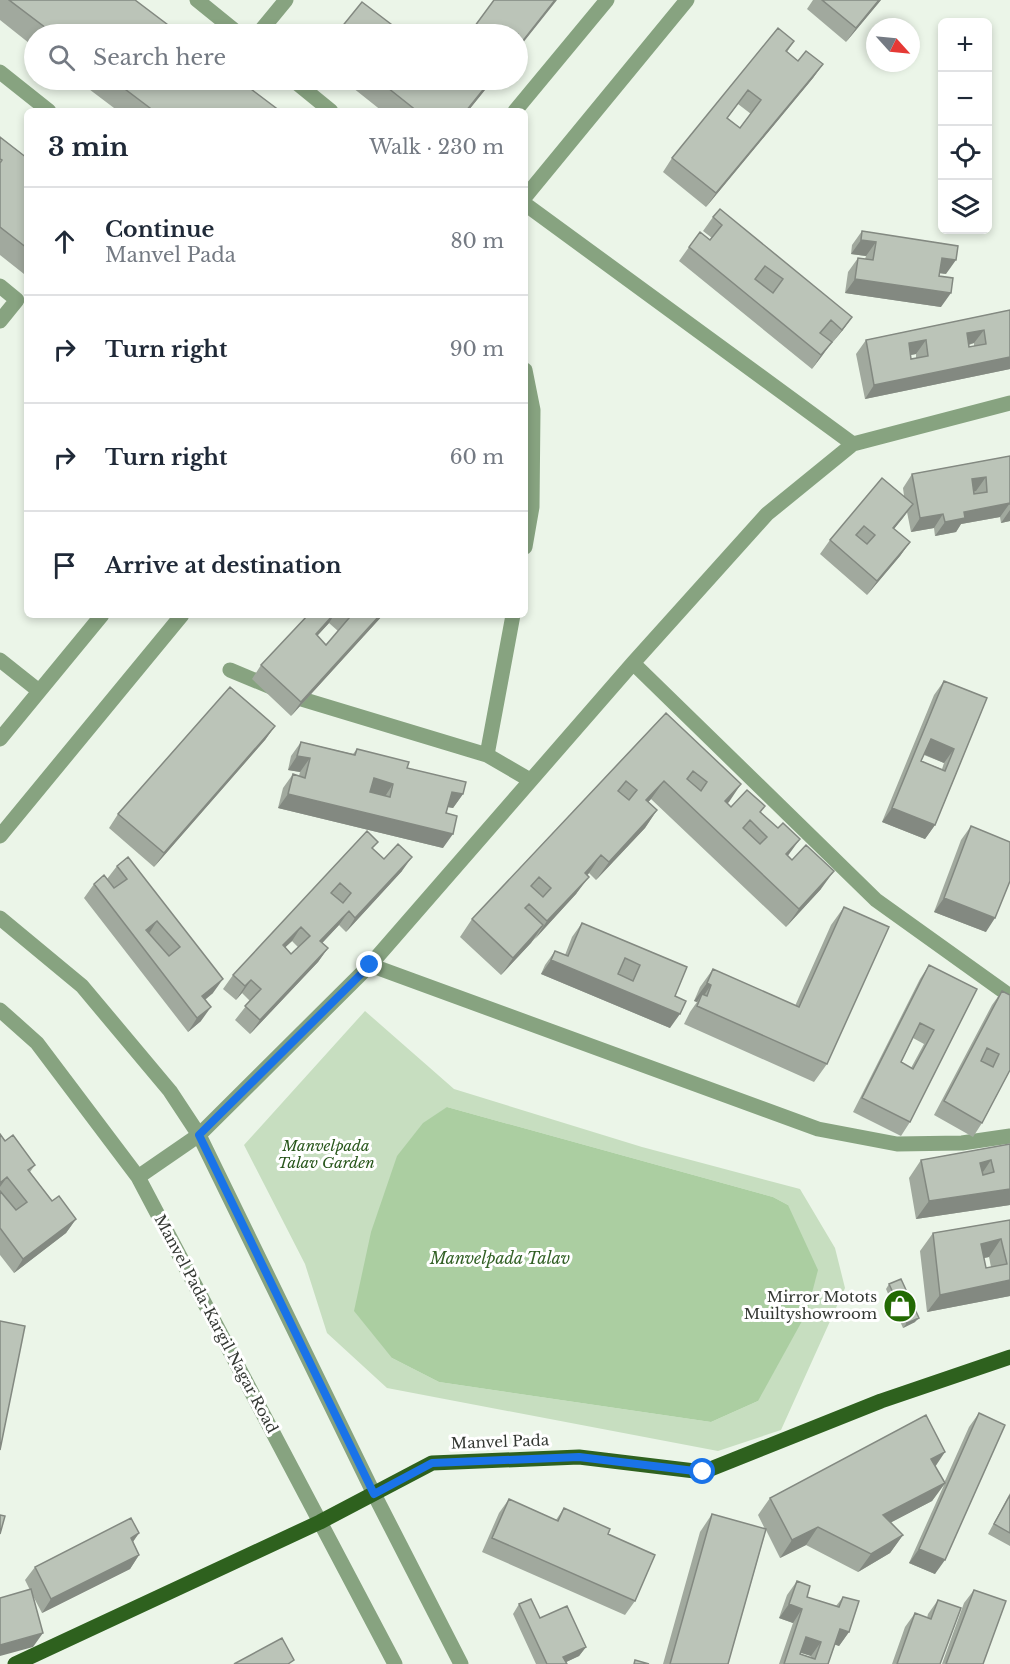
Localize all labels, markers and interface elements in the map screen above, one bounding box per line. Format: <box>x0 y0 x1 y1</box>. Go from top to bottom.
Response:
north arrow <box>866 18 920 72</box>
map controls <box>938 18 992 234</box>
button: + <box>938 18 992 72</box>
search box <box>24 24 528 90</box>
icon: search <box>45 41 78 74</box>
text: Search here <box>93 44 226 71</box>
button: − <box>938 72 992 126</box>
button: locate <box>938 126 992 180</box>
text: 3 min <box>48 131 129 163</box>
text: Walk · 230 m <box>369 135 504 159</box>
button: layers <box>938 180 992 234</box>
text: Continue <box>105 216 214 243</box>
icon: ahead <box>48 225 81 258</box>
text: 80 m <box>450 229 504 253</box>
text: Manvel Pada <box>105 243 236 267</box>
icon: right <box>48 333 81 366</box>
text: Turn right <box>105 336 227 363</box>
text: 90 m <box>450 337 504 361</box>
icon: right <box>48 441 81 474</box>
text: Turn right <box>105 444 227 471</box>
text: 60 m <box>450 445 504 469</box>
icon: arrive <box>48 549 81 582</box>
text: Arrive at destination <box>105 552 342 579</box>
route end <box>356 951 382 977</box>
park label: Manvelpada Talav Garden <box>277 1136 375 1172</box>
street label: Manvel Pada-Kargil Nagar Road <box>151 1211 282 1436</box>
water label: Manvelpada Talav <box>429 1248 570 1268</box>
place label: Mirror Motots Muiltyshowroom <box>744 1287 877 1323</box>
shop icon: Mirror Motots Muiltyshowroom <box>882 1288 918 1324</box>
street label: Manvel Pada <box>451 1430 550 1453</box>
route start <box>689 1458 715 1484</box>

